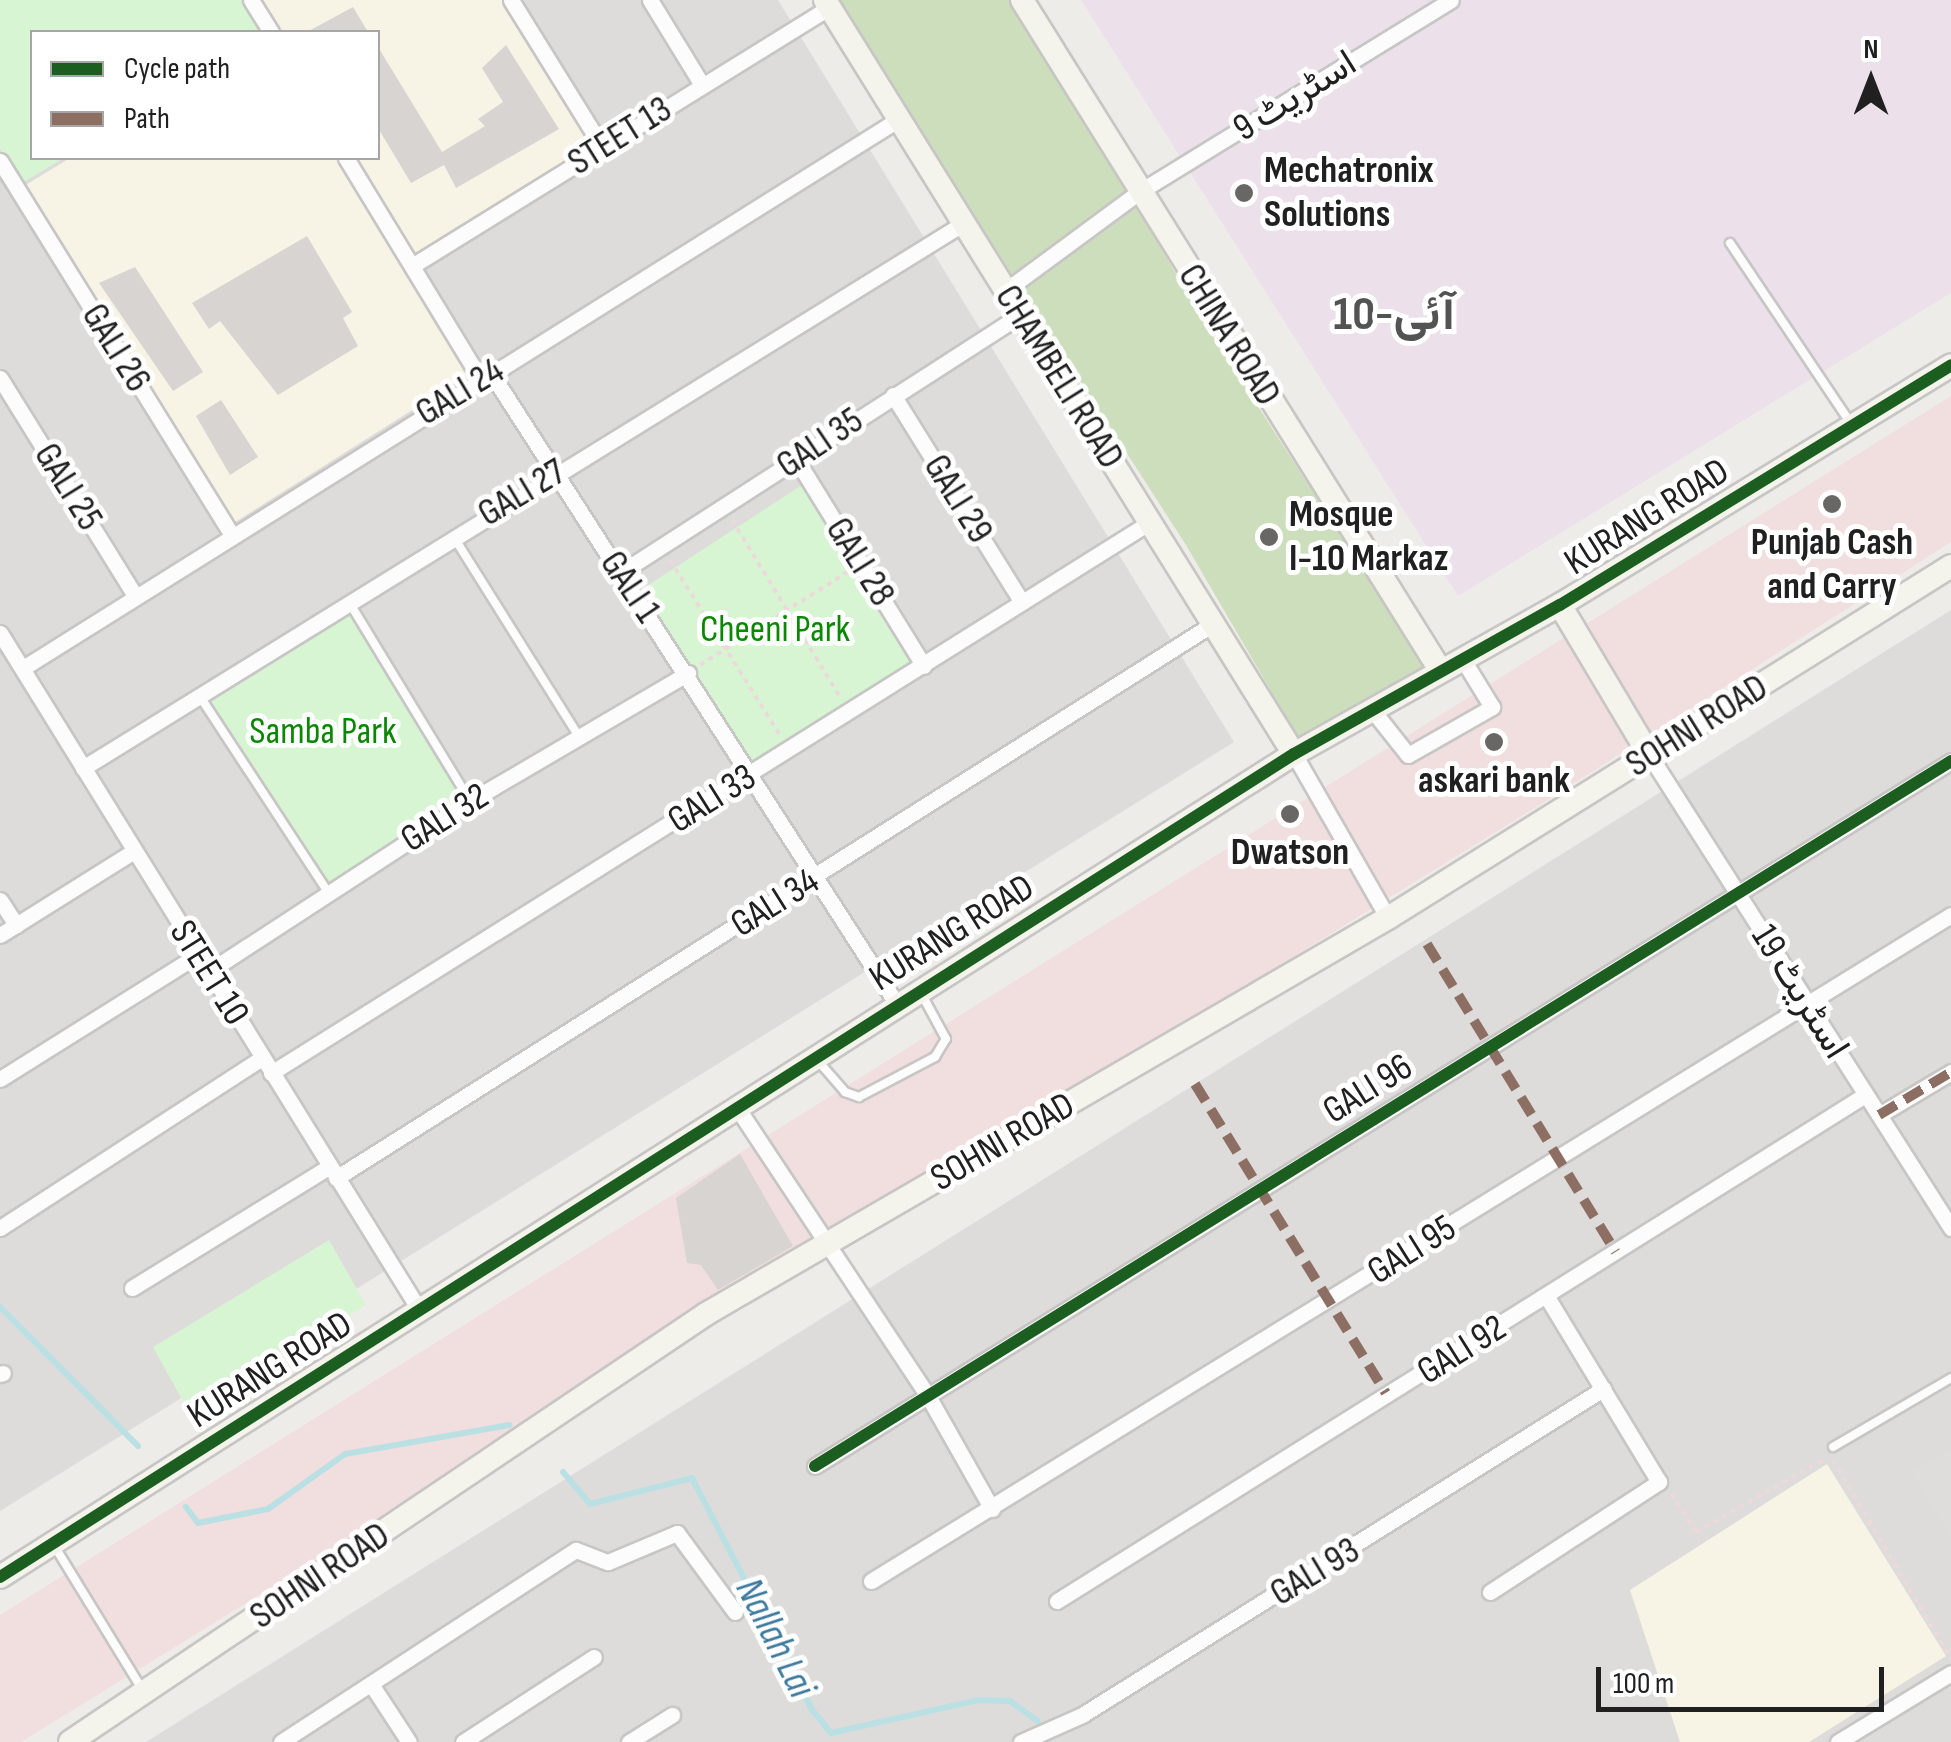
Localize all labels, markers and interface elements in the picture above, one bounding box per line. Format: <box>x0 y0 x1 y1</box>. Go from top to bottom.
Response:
legend <box>30 30 380 160</box>
north arrow <box>1821 30 1921 130</box>
text: N <box>1864 33 1878 66</box>
street label: اسٹریٹ 9 <box>1225 41 1365 151</box>
text: Cycle path <box>124 51 230 87</box>
street label: STEET 13 <box>560 87 680 185</box>
text: Path <box>124 101 170 137</box>
place label: Mechatronix Solutions <box>1264 148 1434 238</box>
marker: Mechatronix Solutions <box>1233 182 1255 204</box>
street label: CHINA ROAD <box>1168 256 1290 414</box>
street label: CHAMBELI ROAD <box>985 277 1133 477</box>
district label: آئی-10 <box>1333 286 1455 344</box>
street label: GALI 26 <box>71 295 161 401</box>
street label: GALI 24 <box>408 348 512 436</box>
street label: GALI 35 <box>768 398 872 488</box>
street label: GALI 25 <box>24 435 112 539</box>
street label: GALI 29 <box>913 446 1003 552</box>
street label: GALI 27 <box>470 449 574 537</box>
street label: KURANG ROAD <box>1557 449 1737 585</box>
place label: Mosque I-10 Markaz <box>1289 492 1448 582</box>
marker: Punjab Cash and Carry <box>1821 493 1843 515</box>
street label: GALI 28 <box>815 509 905 615</box>
place label: Punjab Cash and Carry <box>1751 520 1913 610</box>
marker: Mosque I-10 Markaz <box>1258 526 1280 548</box>
street label: GALI 1 <box>590 543 670 631</box>
park label: Cheeni Park <box>700 607 850 653</box>
street label: SOHNI ROAD <box>1618 665 1776 787</box>
park label: Samba Park <box>249 709 397 755</box>
marker: askari bank <box>1483 731 1505 753</box>
street label: GALI 33 <box>660 755 764 843</box>
place label: askari bank <box>1418 758 1570 804</box>
street label: GALI 32 <box>393 774 497 862</box>
marker: Dwatson <box>1279 803 1301 825</box>
place label: Dwatson <box>1231 830 1349 876</box>
street label: GALI 34 <box>723 859 827 947</box>
street label: KURANG ROAD <box>862 865 1042 1001</box>
street label: STEET 10 <box>159 912 259 1034</box>
street label: اسٹریٹ 19 <box>1741 916 1859 1068</box>
street label: GALI 96 <box>1315 1044 1421 1134</box>
street label: SOHNI ROAD <box>923 1083 1083 1201</box>
street label: GALI 95 <box>1360 1205 1464 1295</box>
street label: KURANG ROAD <box>180 1302 360 1438</box>
street label: GALI 92 <box>1409 1305 1515 1395</box>
street label: SOHNI ROAD <box>242 1513 398 1639</box>
street label: GALI 93 <box>1262 1528 1368 1616</box>
water label: Nallah Lai <box>725 1570 825 1706</box>
scale bar <box>1601 1647 1888 1709</box>
text: 100 m <box>1613 1666 1674 1702</box>

